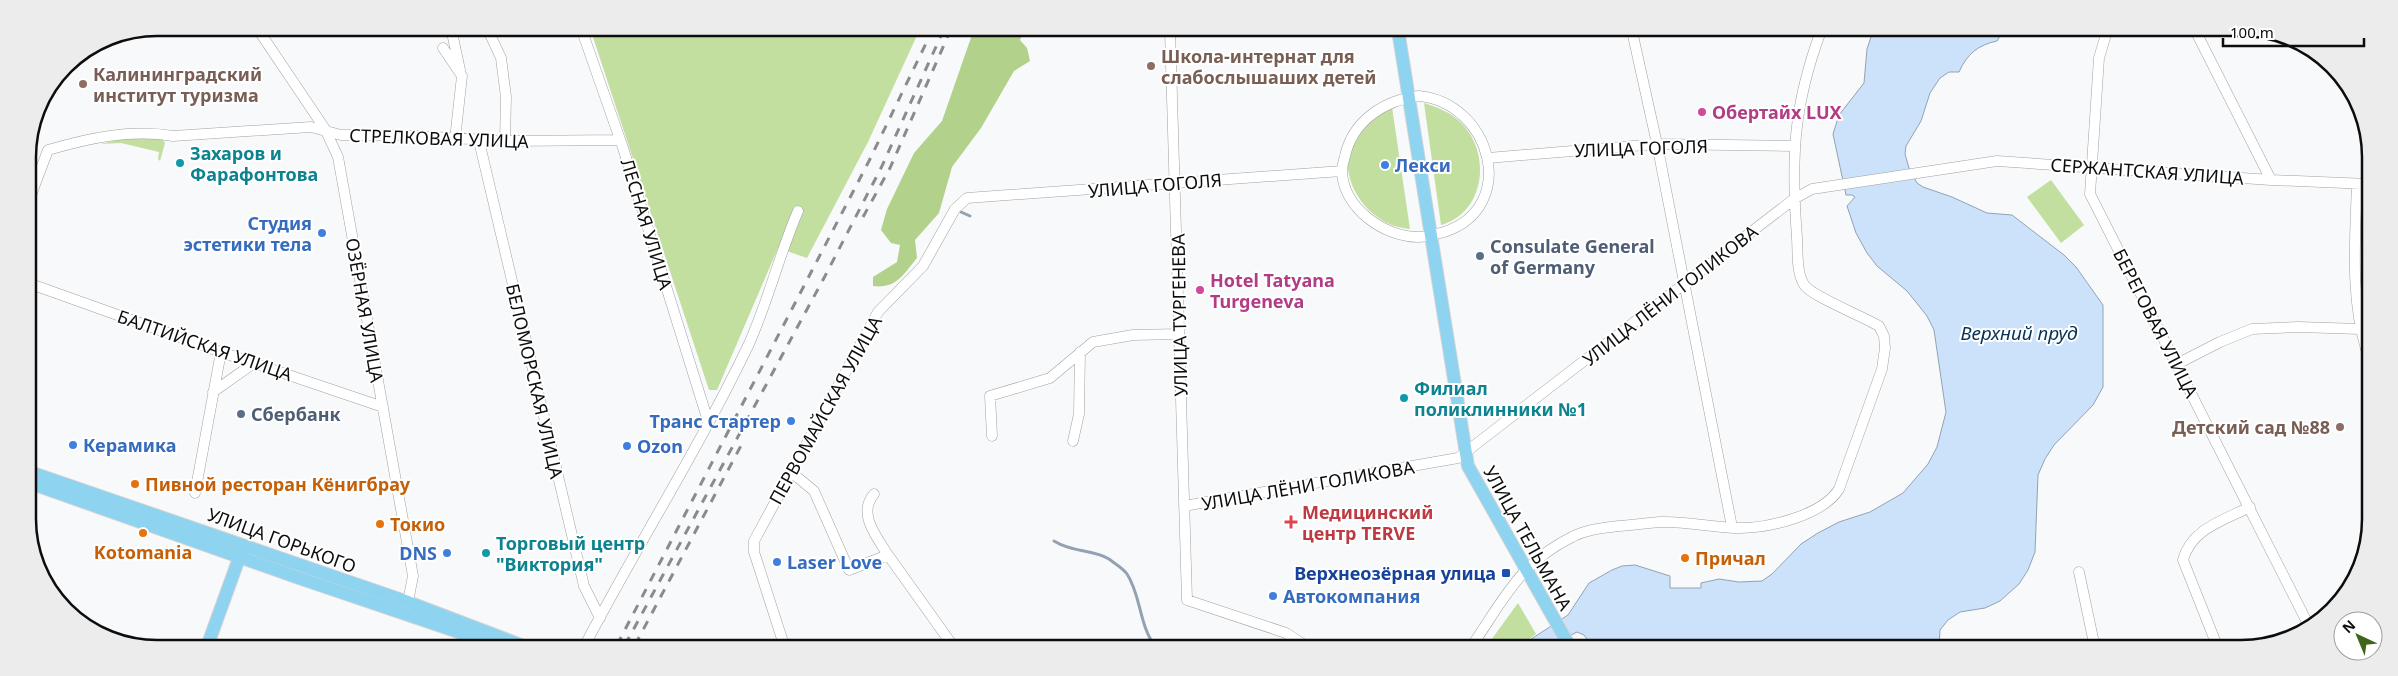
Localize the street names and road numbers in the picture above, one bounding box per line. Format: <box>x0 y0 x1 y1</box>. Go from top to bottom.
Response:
street label: СТРЕЛКОВАЯ УЛИЦА <box>349 123 530 153</box>
street label: УЛИЦА ГОГОЛЯ <box>1574 134 1708 162</box>
street label: СЕРЖАНТСКАЯ УЛИЦА <box>2050 152 2245 190</box>
street label: ЛЕСНАЯ УЛИЦА <box>616 156 678 293</box>
street label: УЛИЦА ГОГОЛЯ <box>1087 167 1223 203</box>
street label: УЛИЦА ЛЁНИ ГОЛИКОВА <box>1578 219 1763 371</box>
street label: УЛИЦА ТУРГЕНЕВА <box>1166 233 1192 397</box>
street label: ОЗЁРНАЯ УЛИЦА <box>340 236 390 385</box>
street label: БЕРЕГОВАЯ УЛИЦА <box>2108 244 2204 402</box>
street label: БЕЛОМОРСКАЯ УЛИЦА <box>501 281 569 481</box>
street label: БАЛТИЙСКАЯ УЛИЦА <box>114 304 296 386</box>
street label: ПЕРВОМАЙСКАЯ УЛИЦА <box>763 311 887 508</box>
street label: УЛИЦА ЛЁНИ ГОЛИКОВА <box>1200 454 1417 516</box>
street label: УЛИЦА ТЕЛЬМАНА <box>1478 462 1578 615</box>
street label: УЛИЦА ГОРЬКОГО <box>204 502 360 578</box>

